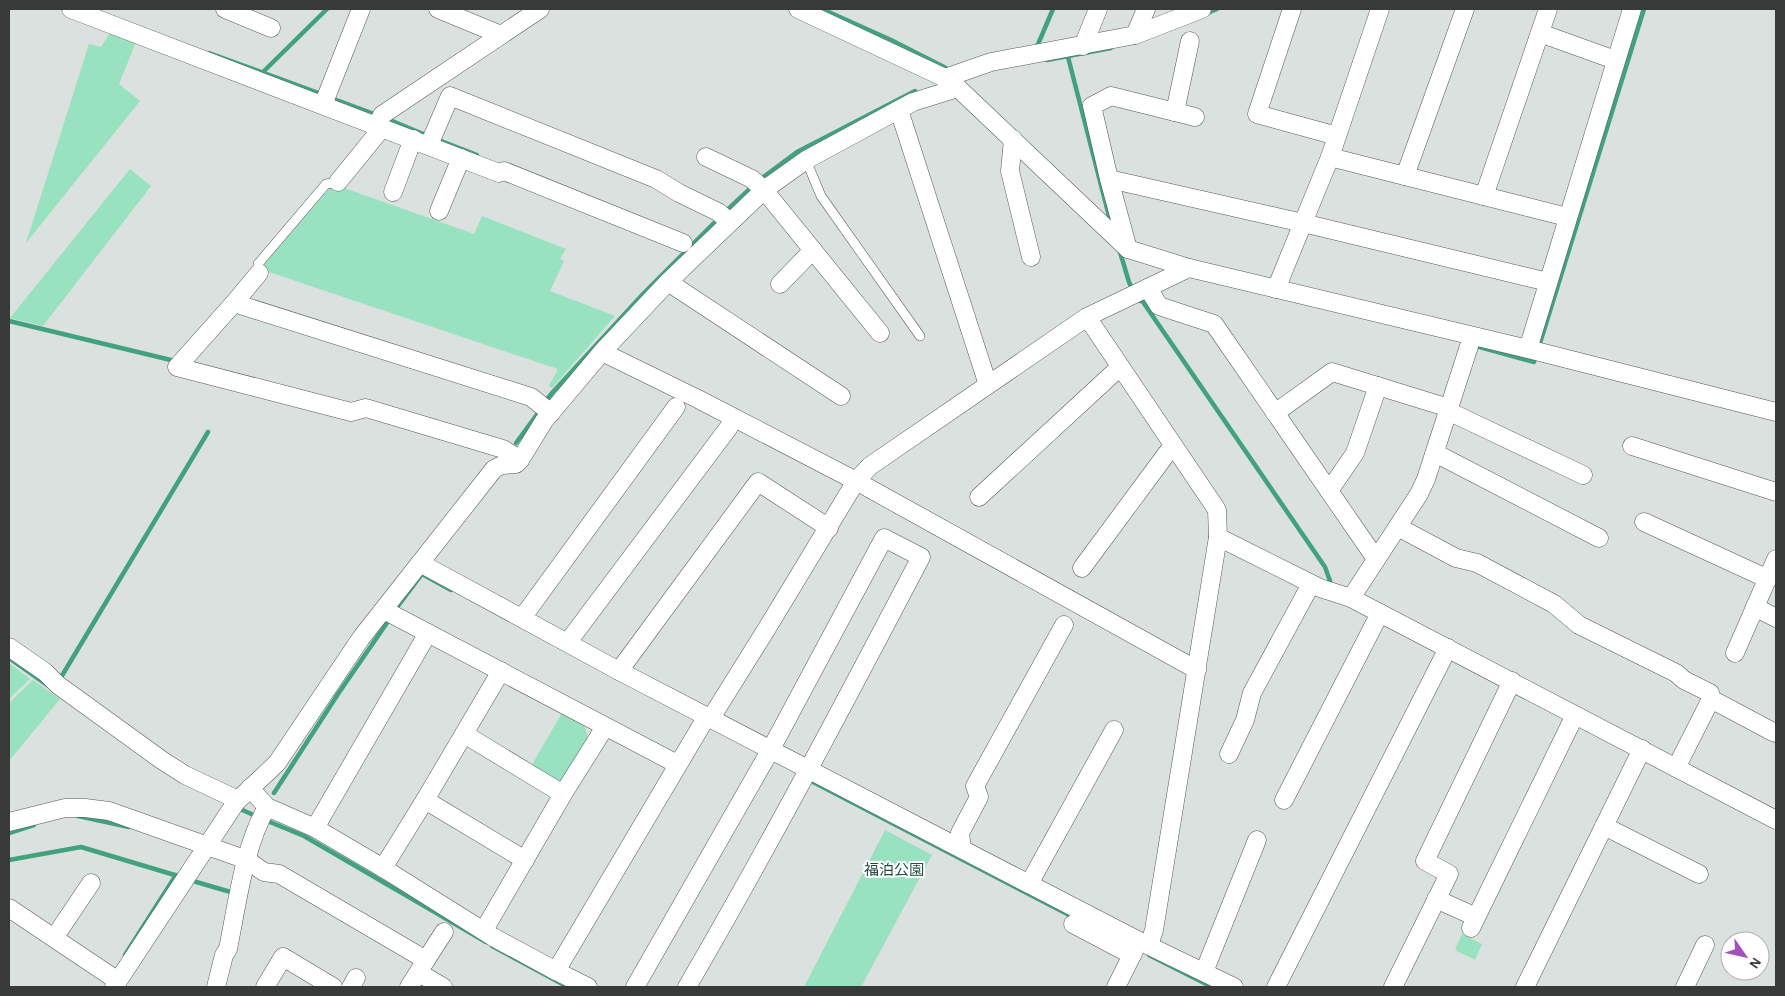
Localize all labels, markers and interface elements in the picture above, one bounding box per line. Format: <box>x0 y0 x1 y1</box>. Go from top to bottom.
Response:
park label: 福泊公園 <box>864 862 924 878</box>
north arrow <box>1720 931 1770 981</box>
text: N <box>1746 955 1763 971</box>

